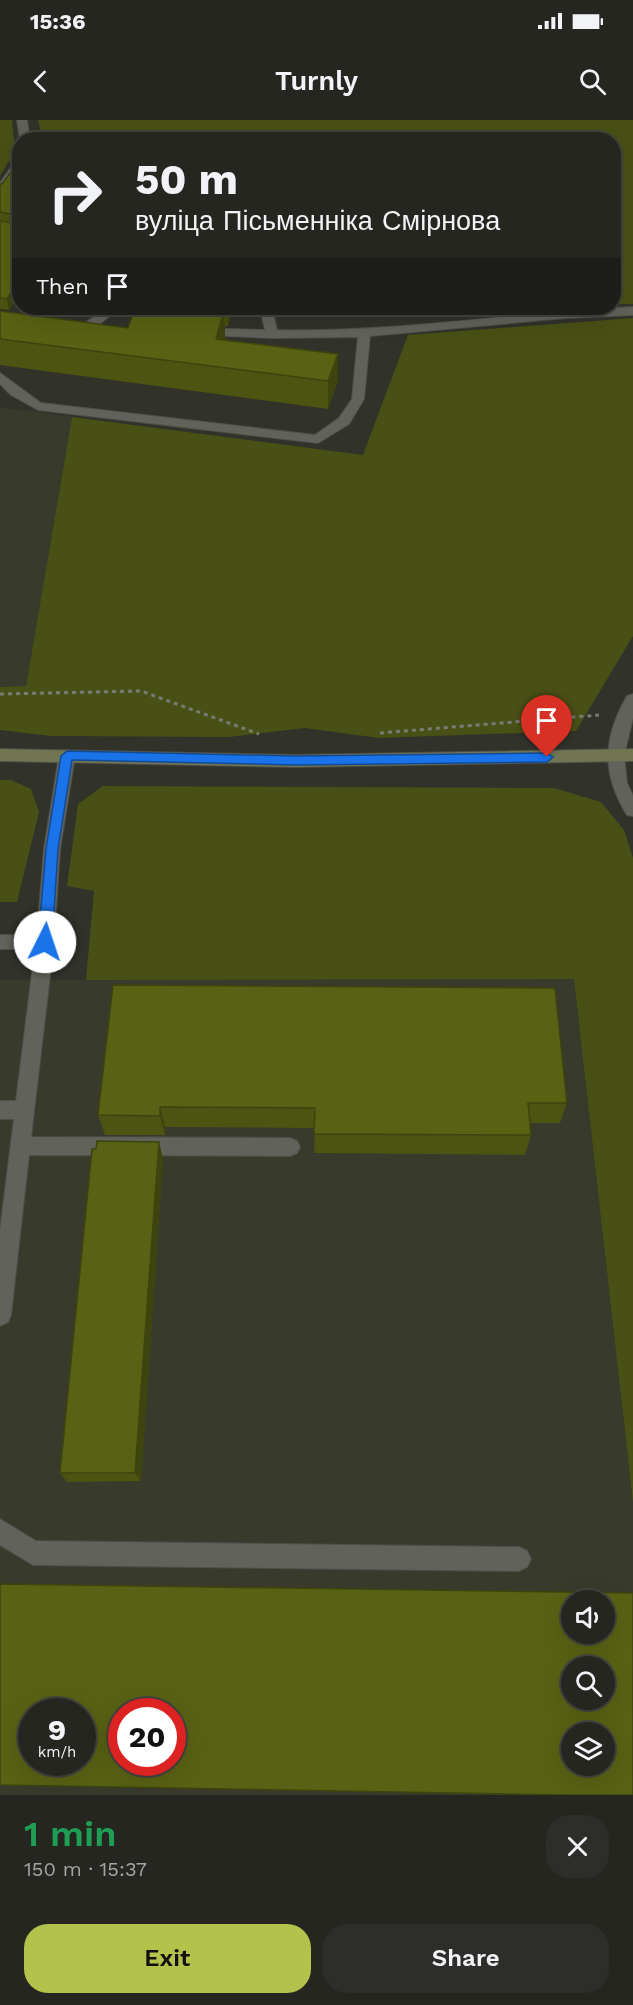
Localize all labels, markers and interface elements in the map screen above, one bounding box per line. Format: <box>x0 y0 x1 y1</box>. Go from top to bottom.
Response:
text: 15:36 <box>30 9 86 34</box>
icon: back <box>24 65 57 98</box>
text: Turnly <box>275 65 358 97</box>
icon: search <box>576 65 609 98</box>
text: 50 m <box>135 155 238 204</box>
icon: right <box>36 156 114 234</box>
text: вуліца Пісьменніка Смірнова <box>135 205 500 237</box>
icon: arrive <box>101 270 134 303</box>
text: Then <box>36 274 89 299</box>
pin <box>521 695 572 757</box>
icon: arrive <box>530 704 563 737</box>
position arrow <box>13 910 77 974</box>
map controls <box>561 1590 615 1776</box>
button: sound <box>561 1590 615 1644</box>
button: search <box>561 1656 615 1710</box>
speed limit sign: 20 <box>108 1698 186 1776</box>
text: 9 <box>48 1712 66 1747</box>
button: layers <box>561 1722 615 1776</box>
text: km/h <box>38 1743 76 1761</box>
text: 1 min <box>24 1813 116 1855</box>
button: close <box>546 1815 609 1878</box>
text: 150 m · 15:37 <box>24 1857 147 1881</box>
button: Exit <box>24 1924 311 1993</box>
button: Share <box>323 1924 609 1993</box>

